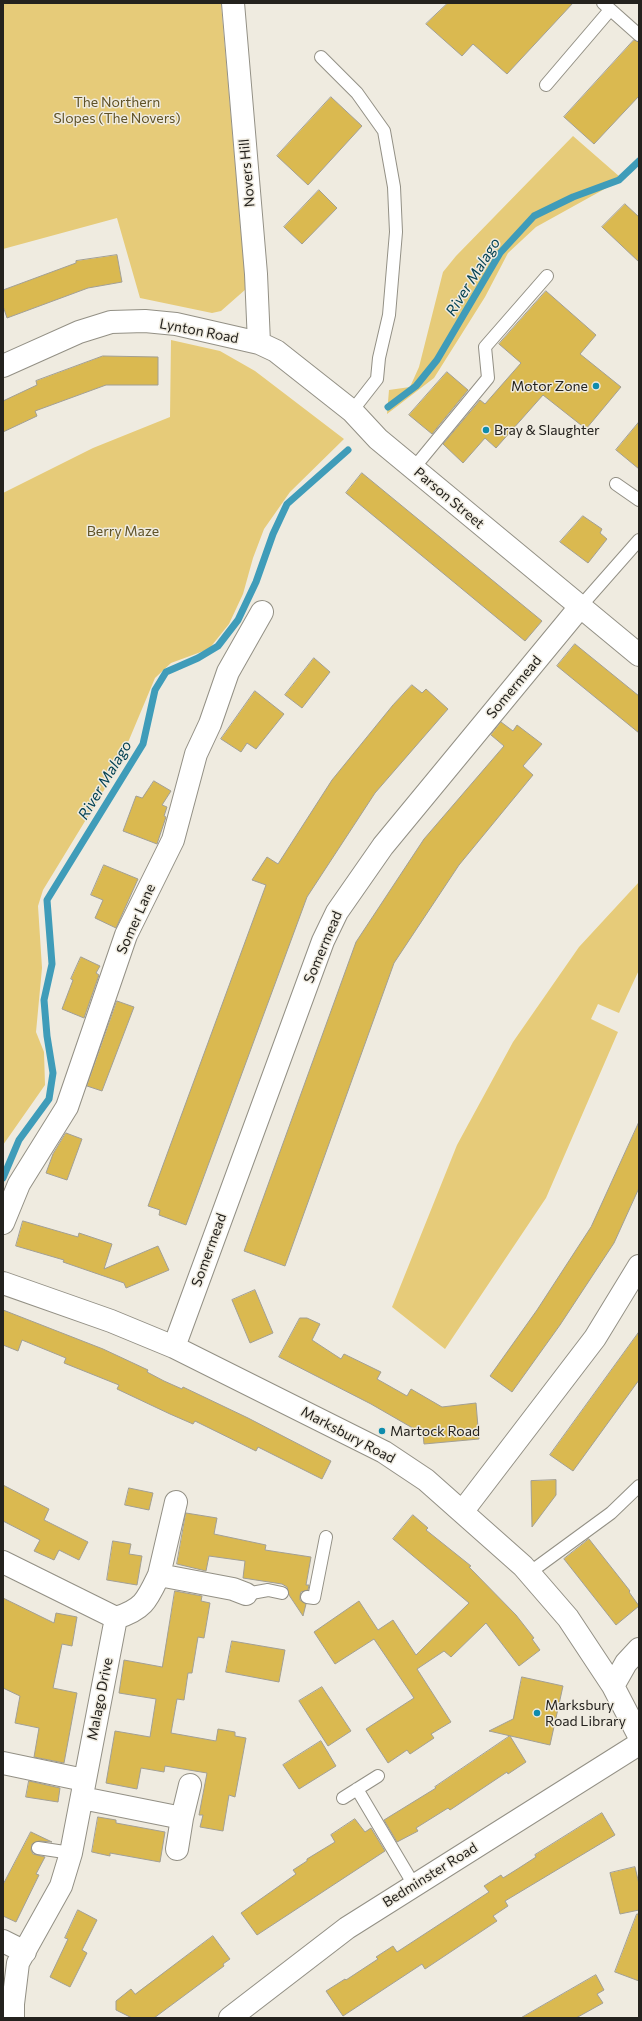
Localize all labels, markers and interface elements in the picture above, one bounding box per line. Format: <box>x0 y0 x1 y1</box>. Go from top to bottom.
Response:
park label: The Northern Slopes (The Novers) <box>53 94 181 126</box>
street label: Novers Hill <box>236 138 258 208</box>
water label: River Malago <box>442 235 504 319</box>
street label: Lynton Road <box>158 315 240 347</box>
place label: Motor Zone <box>511 378 588 394</box>
marker: Motor Zone <box>591 381 601 391</box>
place label: Bray & Slaughter <box>494 422 600 438</box>
marker: Bray & Slaughter <box>481 425 491 435</box>
street label: Parson Street <box>410 464 488 532</box>
park label: Berry Maze <box>87 523 159 539</box>
street label: Somermead <box>483 652 545 722</box>
water label: River Malago <box>74 737 136 823</box>
street label: Somer Lane <box>113 881 159 957</box>
street label: Somermead <box>300 908 346 986</box>
street label: Somermead <box>188 1211 230 1289</box>
street label: Marksbury Road <box>298 1403 398 1467</box>
place label: Martock Road <box>390 1423 480 1439</box>
marker: Martock Road <box>377 1426 387 1436</box>
street label: Malago Drive <box>84 1656 116 1742</box>
place label: Marksbury Road Library <box>545 1697 626 1730</box>
marker: Marksbury Road Library <box>532 1708 542 1718</box>
street label: Bedminster Road <box>379 1839 481 1911</box>

